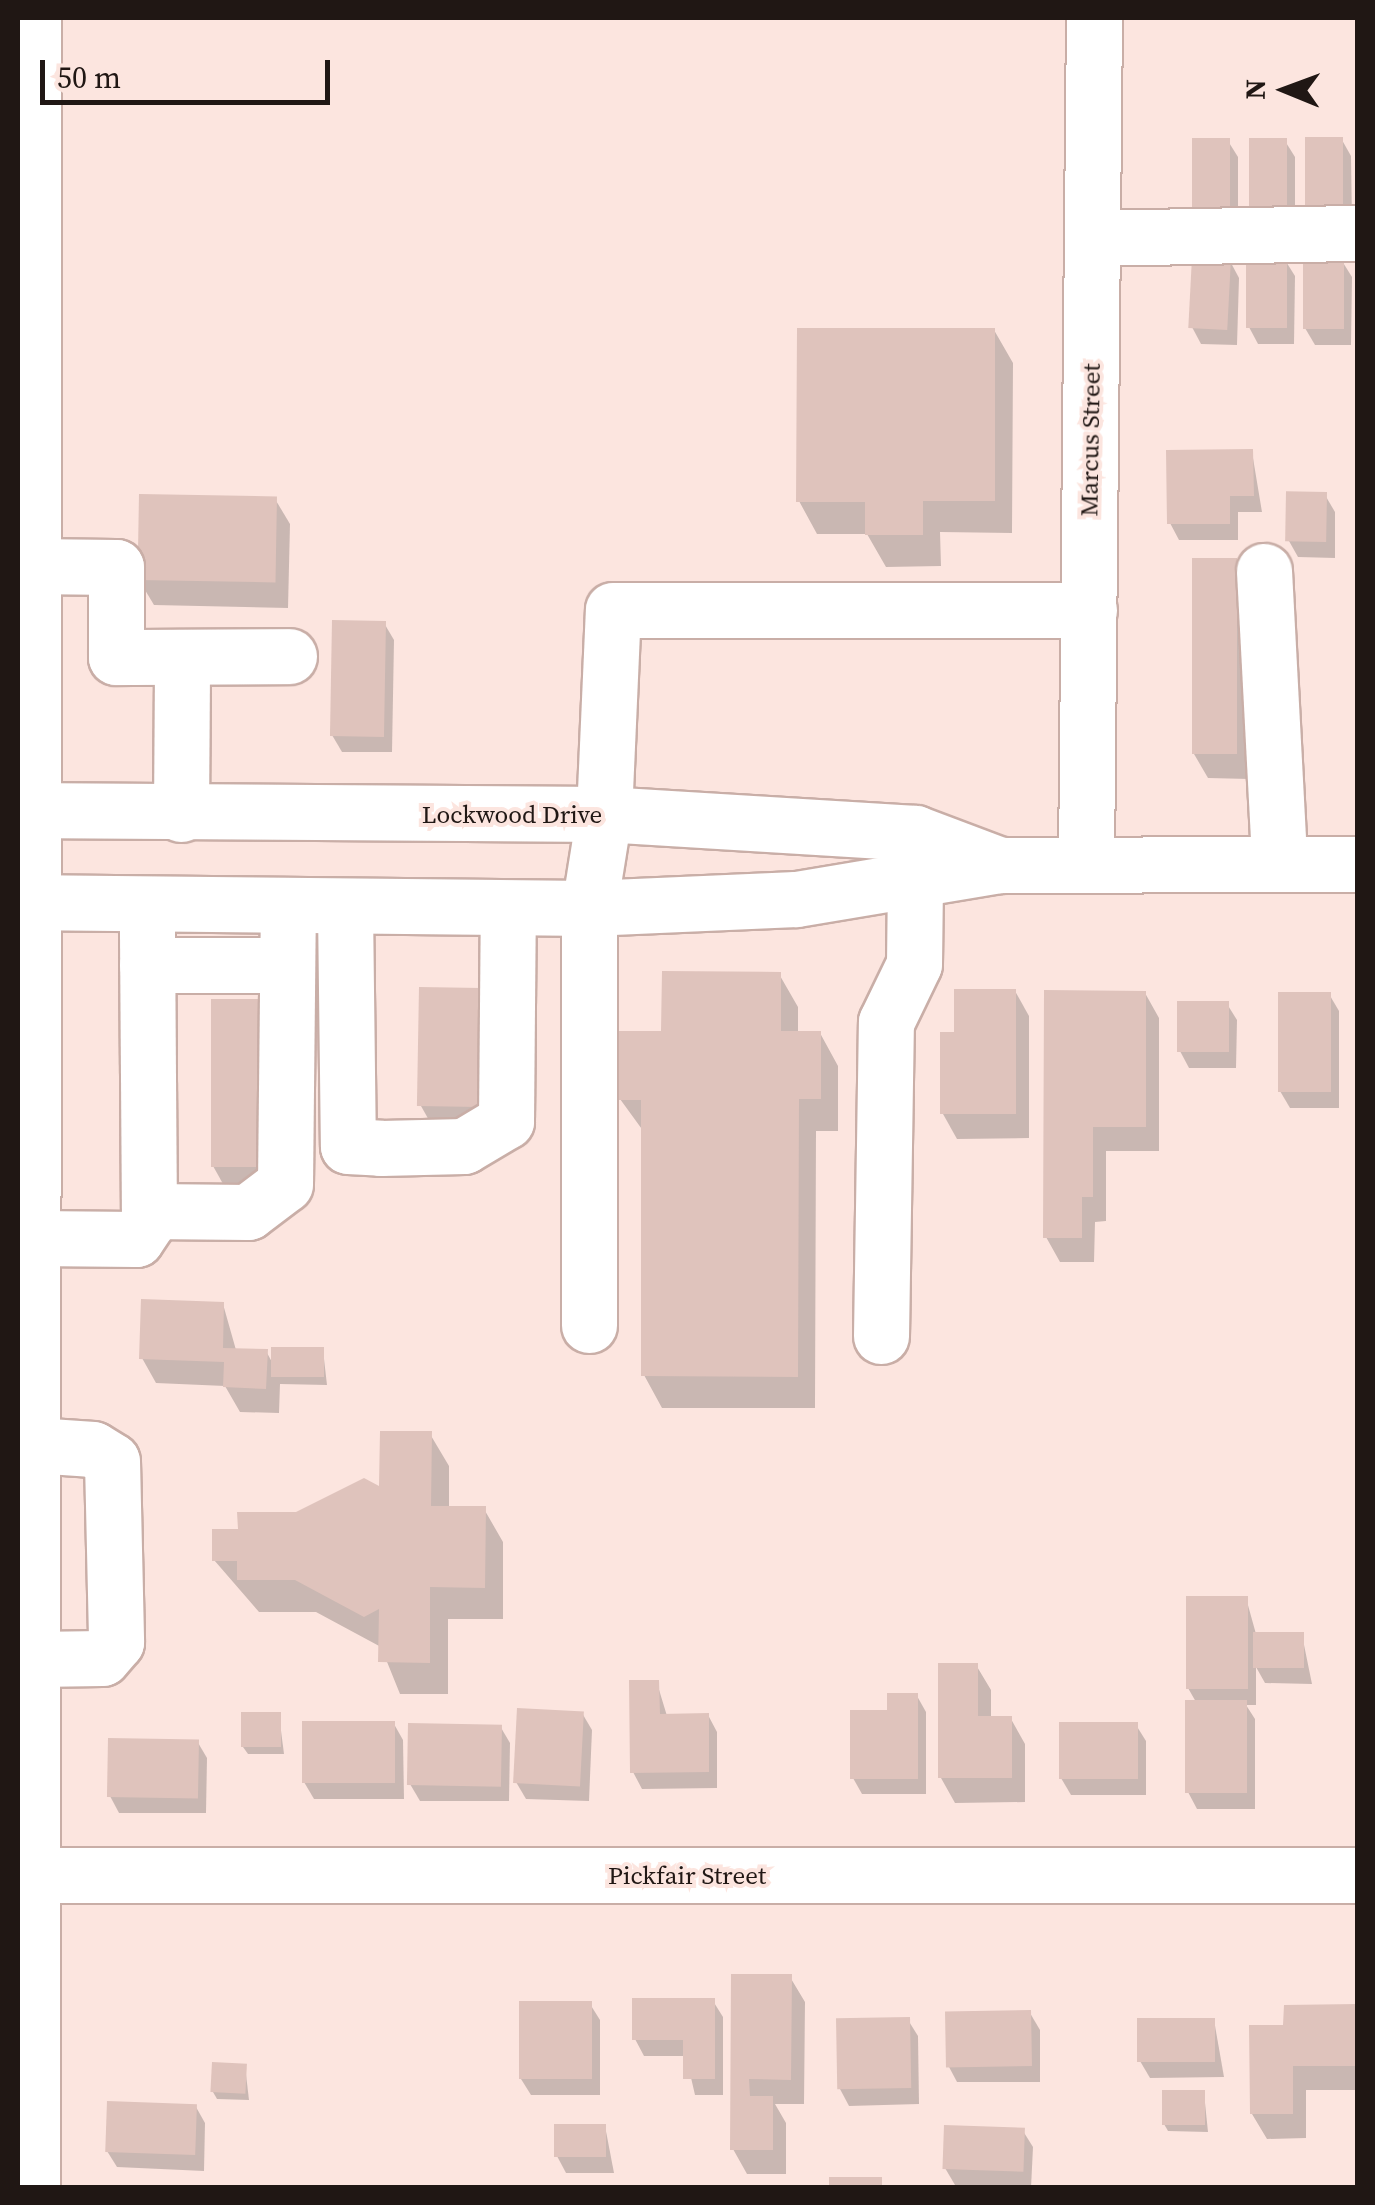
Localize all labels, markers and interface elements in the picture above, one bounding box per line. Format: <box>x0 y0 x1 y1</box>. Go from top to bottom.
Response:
scale bar <box>45 40 335 102</box>
north arrow <box>1235 40 1335 140</box>
text: 50 m <box>57 57 121 98</box>
text: N <box>1236 79 1274 100</box>
street label: Marcus Street <box>1074 363 1106 517</box>
street label: Lockwood Drive <box>422 799 602 829</box>
street label: Pickfair Street <box>608 1860 766 1890</box>

